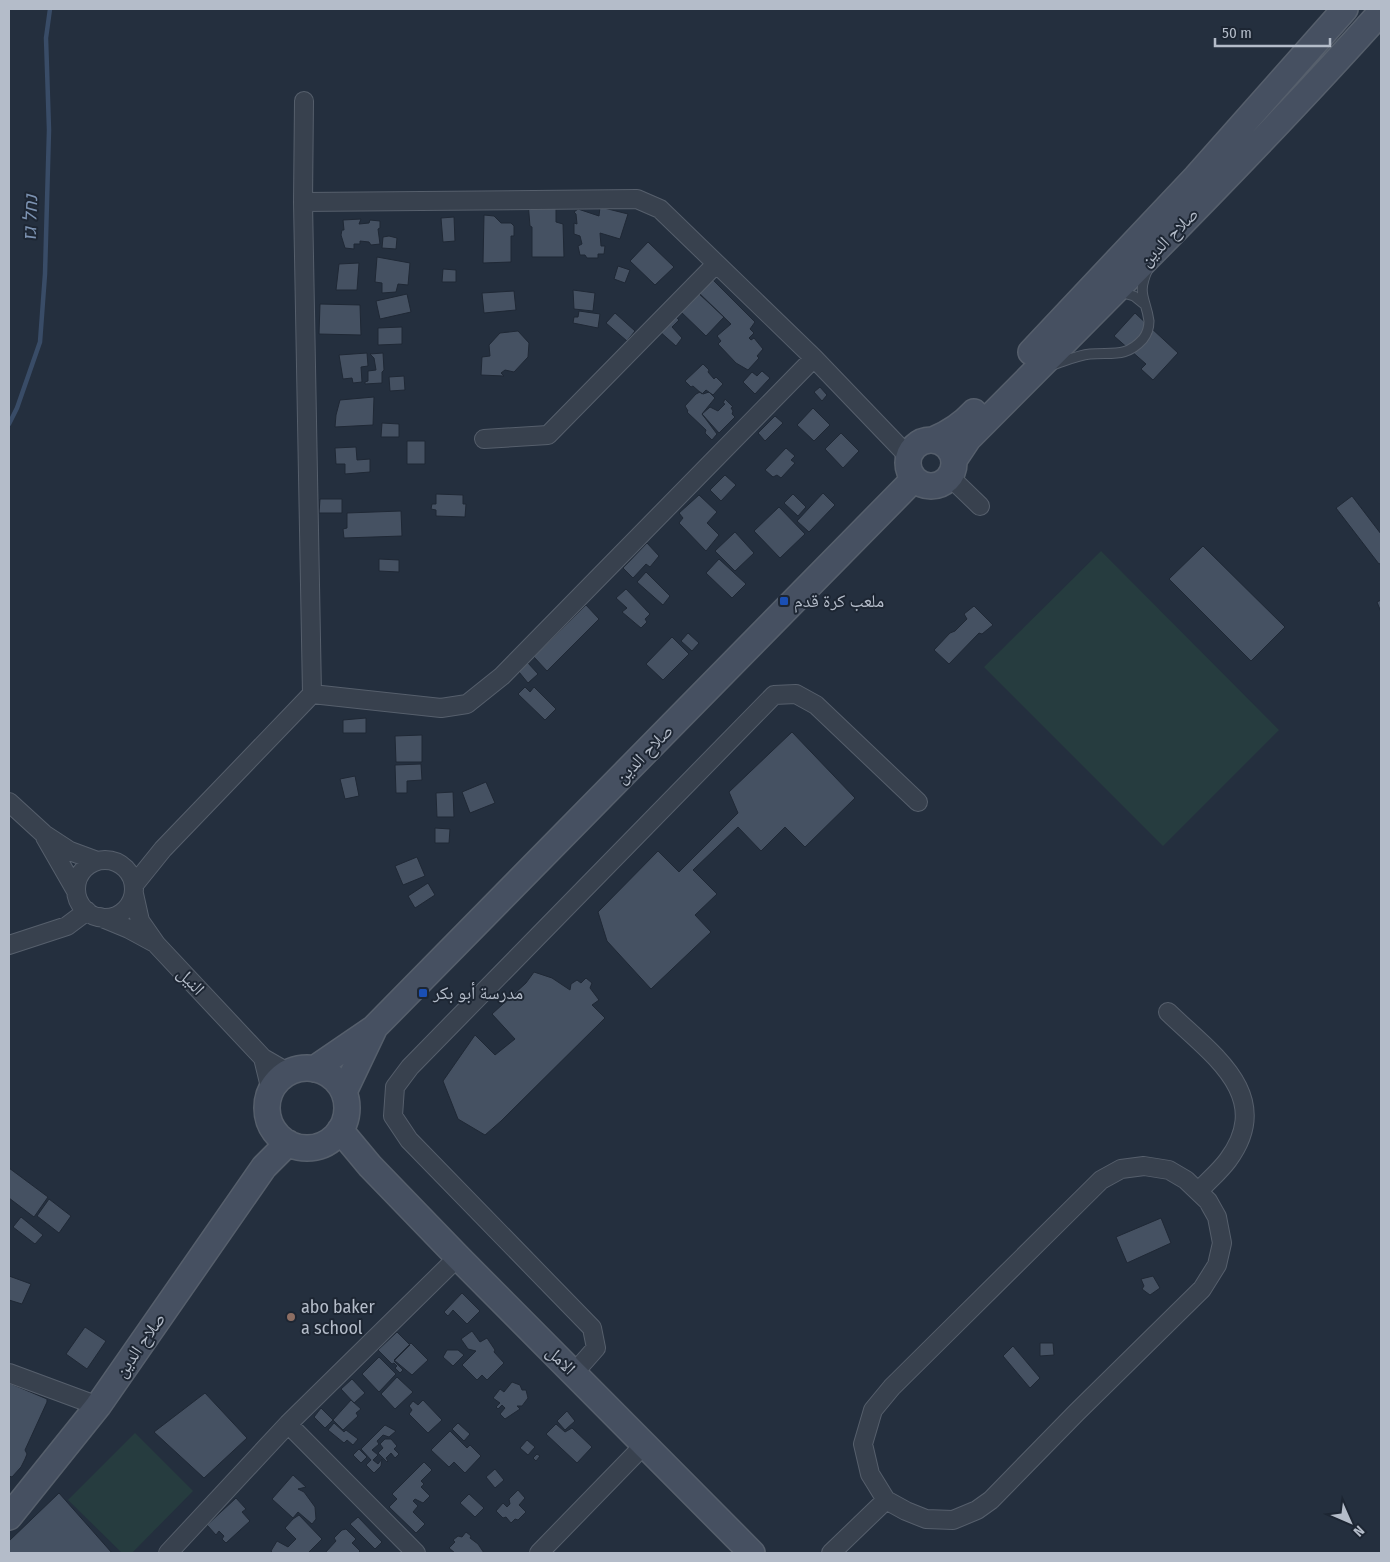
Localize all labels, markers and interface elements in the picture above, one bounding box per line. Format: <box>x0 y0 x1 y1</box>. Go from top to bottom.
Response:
scale bar <box>1215 15 1330 47</box>
text: 50 m <box>1222 24 1252 42</box>
water label: נחל גז <box>18 193 42 242</box>
street label: صلاح الدين <box>1135 203 1204 272</box>
place label: ملعب كرة قدم <box>794 590 884 613</box>
marker: ملعب كرة قدم <box>778 595 790 607</box>
street label: صلاح الدين <box>610 720 678 789</box>
street label: النيل <box>173 962 209 1000</box>
place label: مدرسة أبو بكر <box>432 982 523 1004</box>
marker: مدرسة أبو بكر <box>417 987 429 999</box>
place label: abo baker a school <box>301 1296 375 1339</box>
street label: صلاح الدين <box>110 1308 171 1382</box>
marker: abo baker a school <box>285 1311 297 1323</box>
street label: الامل <box>542 1341 580 1379</box>
north arrow <box>1325 1497 1375 1547</box>
text: N <box>1350 1522 1368 1540</box>

